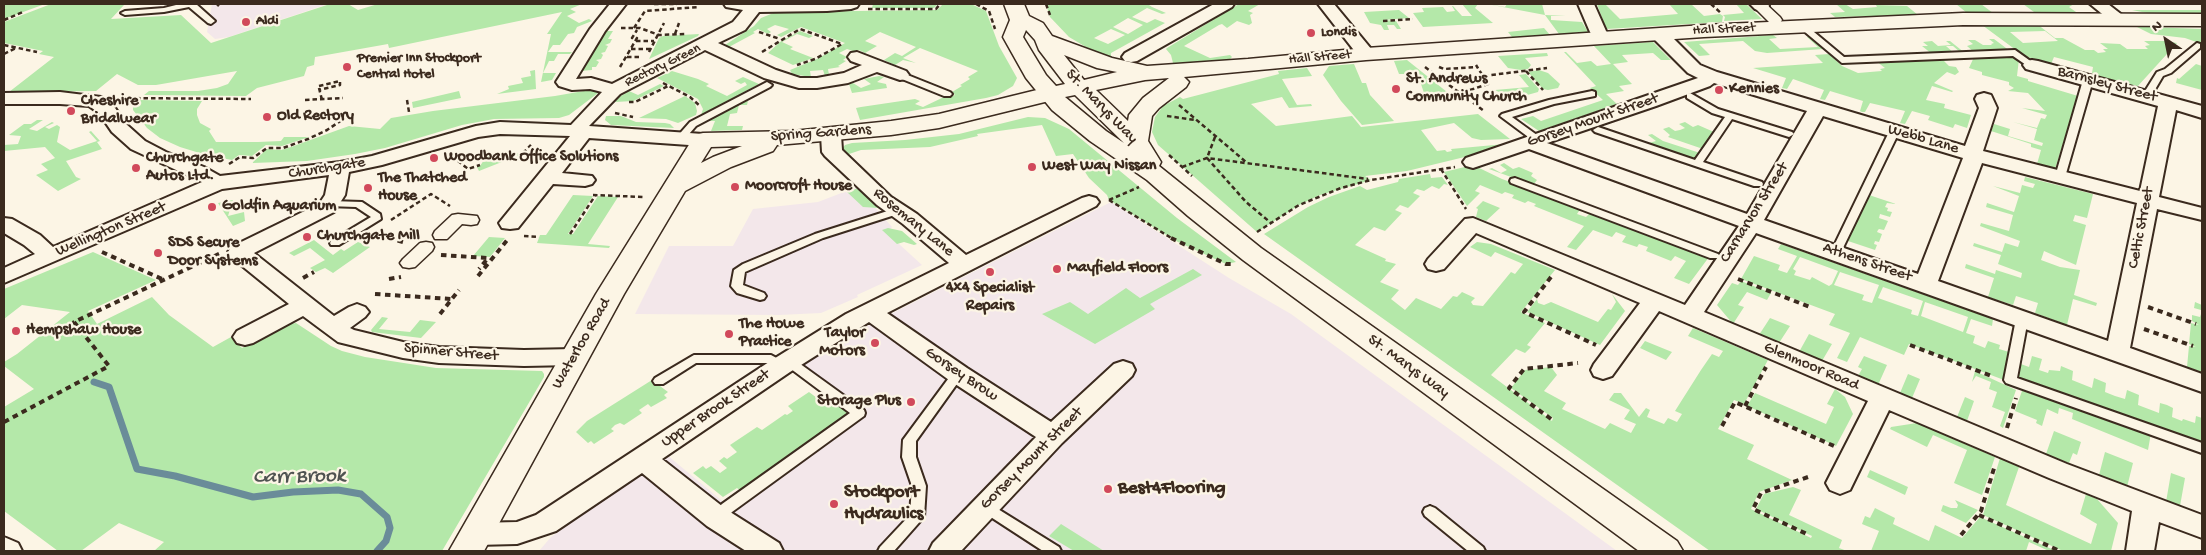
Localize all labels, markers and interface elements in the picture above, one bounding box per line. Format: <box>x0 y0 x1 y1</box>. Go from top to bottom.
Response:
place label: Aldi <box>256 14 279 30</box>
north arrow <box>2141 15 2191 65</box>
marker: Aldi <box>240 16 252 28</box>
text: N <box>2149 18 2166 37</box>
street label: Hall Street <box>1692 20 1756 40</box>
place label: Londis <box>1321 25 1356 41</box>
marker: Londis <box>1305 27 1317 39</box>
street label: Rectory Green <box>622 40 704 92</box>
street label: Hall Street <box>1288 47 1352 69</box>
place label: Premier Inn Stockport Central Hotel <box>357 51 481 84</box>
marker: Premier Inn Stockport Central Hotel <box>341 61 353 73</box>
street label: Barnsley Street <box>2055 62 2159 108</box>
street label: St. Marys Way <box>1061 66 1141 148</box>
place label: St. Andrews Community Church <box>1406 70 1527 108</box>
place label: Kennies <box>1729 80 1779 100</box>
marker: St. Andrews Community Church <box>1390 83 1402 95</box>
marker: Kennies <box>1713 84 1725 96</box>
street label: Gorsey Mount Street <box>1525 90 1661 152</box>
place label: Cheshire Bridalwear <box>81 92 155 130</box>
marker: Cheshire Bridalwear <box>65 105 77 117</box>
place label: Old Rectory <box>277 107 354 127</box>
marker: Old Rectory <box>261 111 273 123</box>
street label: Spring Gardens <box>770 121 872 147</box>
street label: Webb Lane <box>1885 121 1961 159</box>
place label: Woodbank Office Solutions <box>444 148 618 168</box>
place label: Churchgate Autos Ltd. <box>146 149 223 187</box>
marker: Woodbank Office Solutions <box>428 152 440 164</box>
street label: Churchgate <box>287 153 367 185</box>
place label: West Way Nissan <box>1042 157 1156 177</box>
street label: Carnarvon Street <box>1716 159 1794 267</box>
marker: West Way Nissan <box>1026 161 1038 173</box>
marker: Churchgate Autos Ltd. <box>130 162 142 174</box>
place label: The Thatched House <box>378 169 467 207</box>
place label: Moorcroft House <box>745 177 852 197</box>
marker: Moorcroft House <box>729 181 741 193</box>
marker: The Thatched House <box>362 182 374 194</box>
street label: Rosemary Lane <box>868 184 958 262</box>
street label: Celtic Street <box>2125 186 2159 270</box>
place label: Goldfin Aquarium <box>222 197 336 217</box>
street label: Wellington Street <box>53 198 169 262</box>
marker: Goldfin Aquarium <box>206 201 218 213</box>
place label: Churchgate Mill <box>317 227 420 247</box>
marker: Churchgate Mill <box>301 231 313 243</box>
place label: SDS Secure Door Systems <box>168 234 258 272</box>
street label: Athens Street <box>1820 239 1914 287</box>
marker: SDS Secure Door Systems <box>152 247 164 259</box>
place label: Mayfield Floors <box>1067 259 1168 279</box>
marker: Mayfield Floors <box>1051 263 1063 275</box>
marker: 4x4 Specialist Repairs <box>984 266 996 278</box>
place label: 4x4 Specialist Repairs <box>946 279 1034 317</box>
street label: Waterloo Road <box>548 295 616 393</box>
place label: The Howe Practice <box>739 315 804 353</box>
place label: Hempshaw House <box>26 321 141 341</box>
place label: Taylor Motors <box>819 324 865 362</box>
marker: Hempshaw House <box>10 325 22 337</box>
marker: The Howe Practice <box>723 328 735 340</box>
street label: St. Marys Way <box>1363 331 1453 403</box>
marker: Taylor Motors <box>869 337 881 349</box>
street label: Glenmoor Road <box>1760 338 1862 396</box>
street label: Spinner Street <box>403 339 499 367</box>
street label: Gorsey Brow <box>921 343 1001 407</box>
street label: Upper Brook Street <box>658 366 774 452</box>
place label: Storage Plus <box>817 392 901 412</box>
marker: Storage Plus <box>905 396 917 408</box>
street label: Gorsey Mount Street <box>977 404 1087 514</box>
water label: Carr Brook <box>253 465 345 491</box>
place label: Best4Flooring <box>1118 478 1226 500</box>
place label: Stockport Hydraulics <box>844 482 923 526</box>
marker: Best4Flooring <box>1102 483 1114 495</box>
marker: Stockport Hydraulics <box>828 498 840 510</box>

